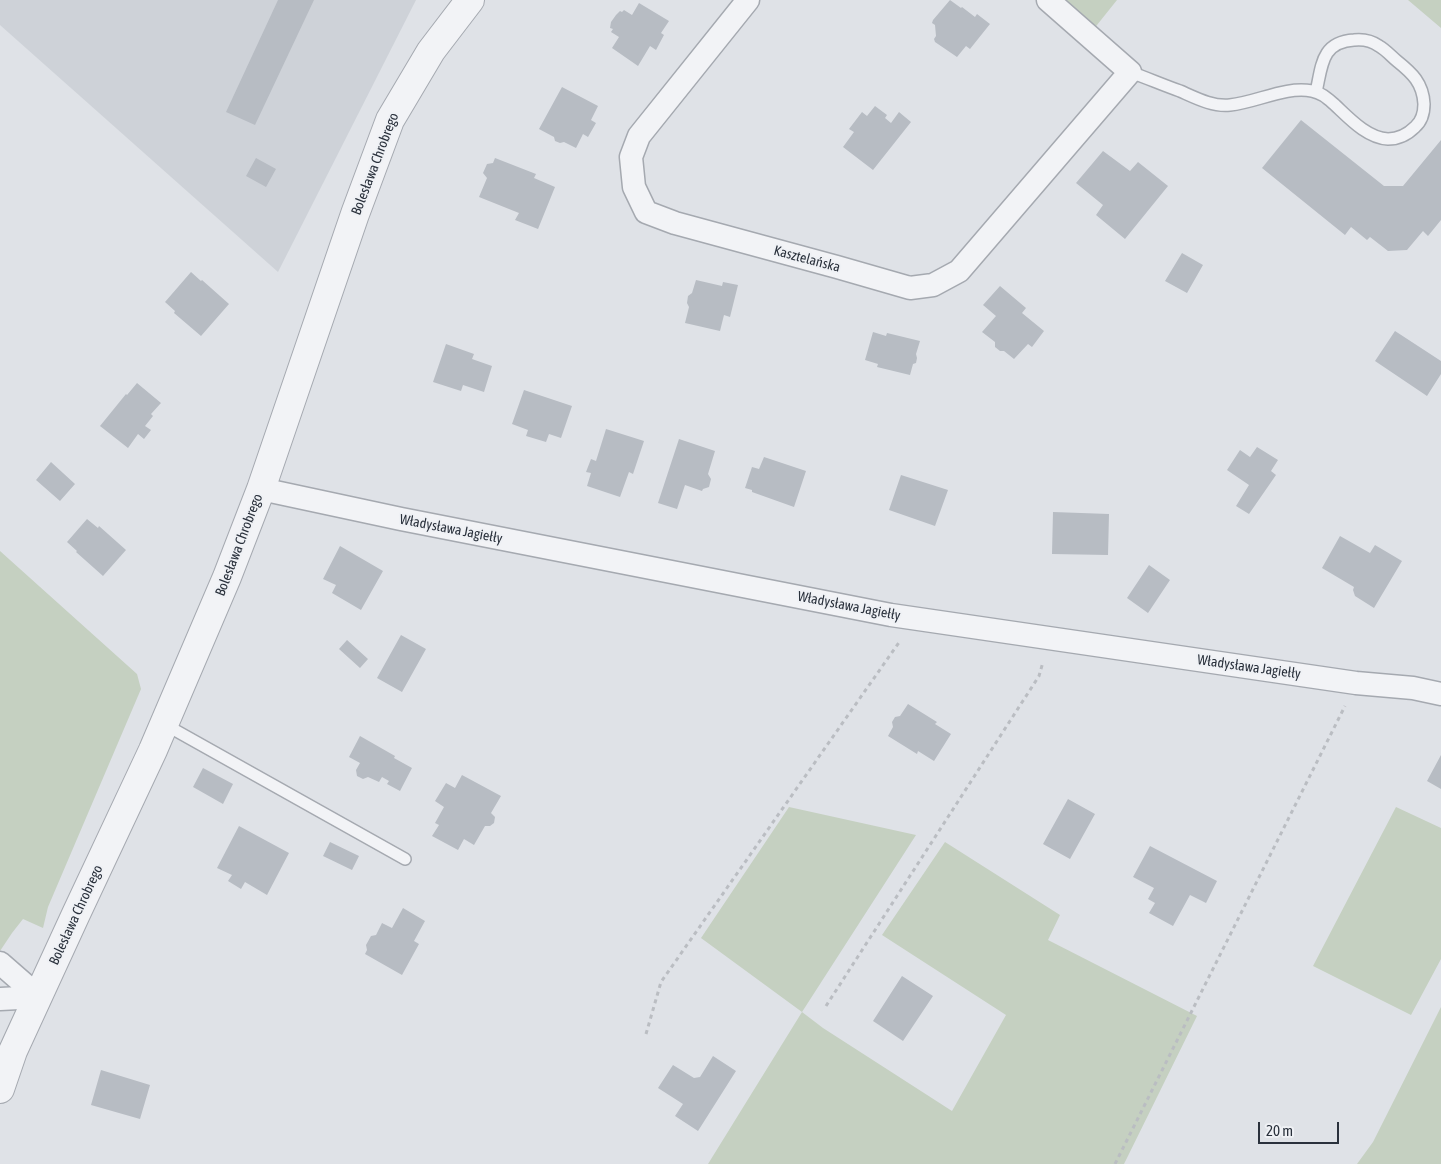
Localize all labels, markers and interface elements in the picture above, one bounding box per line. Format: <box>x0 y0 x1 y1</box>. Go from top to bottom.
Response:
street label: Bolesława Chrobrego <box>348 110 402 218</box>
street label: Kasztelańska <box>772 242 842 276</box>
street label: Bolesława Chrobrego <box>212 491 266 599</box>
street label: Władysława Jagiełły <box>398 511 504 547</box>
street label: Władysława Jagiełły <box>796 588 902 624</box>
street label: Władysława Jagiełły <box>1196 651 1302 683</box>
street label: Bolesława Chrobrego <box>46 862 106 968</box>
scale bar <box>1261 1112 1342 1144</box>
text: 20 m <box>1266 1122 1293 1139</box>

